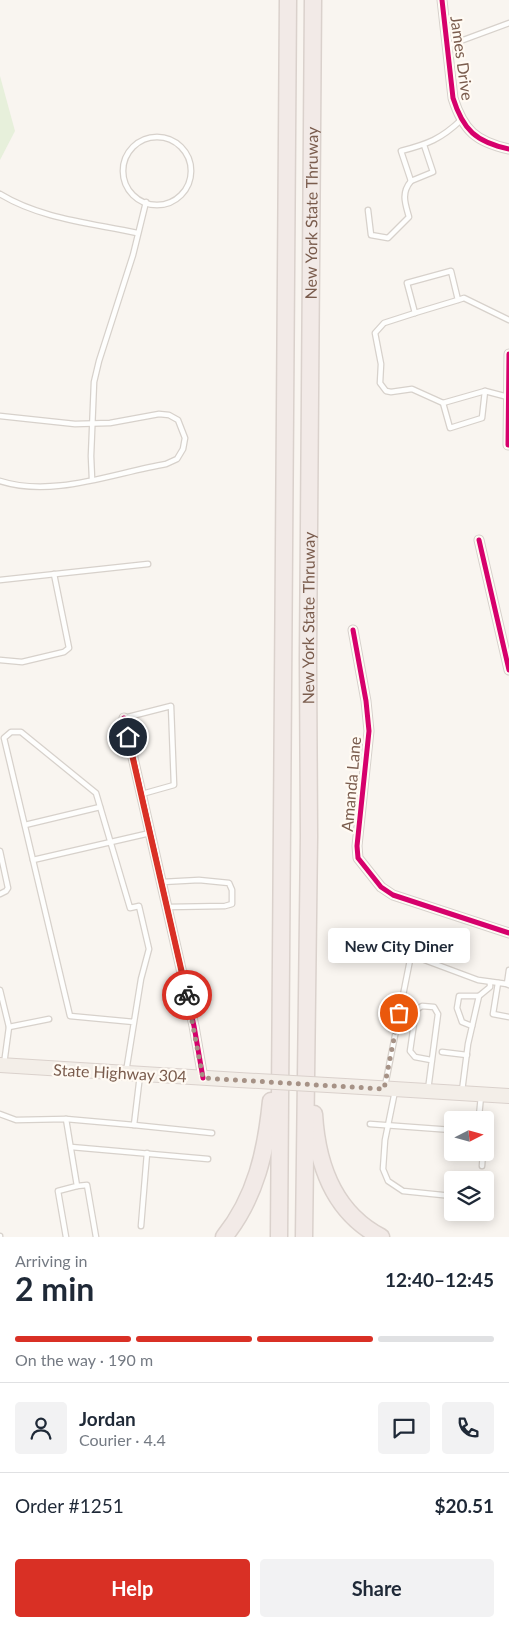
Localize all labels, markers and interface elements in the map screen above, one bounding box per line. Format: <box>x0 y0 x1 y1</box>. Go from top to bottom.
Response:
street label: James Drive <box>447 14 478 101</box>
street label: New York State Thruway <box>301 126 321 299</box>
street label: New York State Thruway <box>298 531 318 704</box>
pin <box>107 716 149 758</box>
icon: home <box>114 723 142 751</box>
street label: Amanda Lane <box>337 736 364 832</box>
callout: New City Diner <box>328 928 470 963</box>
text: New City Diner <box>344 936 454 955</box>
courier <box>162 970 212 1020</box>
icon: bike <box>173 981 201 1009</box>
pin <box>378 992 420 1034</box>
icon: bag <box>385 999 413 1027</box>
street label: State Highway 304 <box>53 1060 187 1085</box>
north arrow <box>444 1111 494 1161</box>
map controls <box>444 1111 494 1221</box>
button: layers <box>444 1171 494 1221</box>
text: Arriving in <box>15 1251 88 1270</box>
text: 12:40–12:45 <box>385 1268 494 1291</box>
text: 2 min <box>15 1269 94 1308</box>
text: On the way · 190 m <box>15 1350 153 1369</box>
button: person <box>15 1402 67 1454</box>
button: chat <box>378 1402 430 1454</box>
button: phone <box>442 1402 494 1454</box>
text: Jordan <box>79 1407 136 1430</box>
text: Courier · 4.4 <box>79 1430 166 1449</box>
text: Order #1251 <box>15 1494 124 1517</box>
text: $20.51 <box>434 1494 494 1517</box>
button: Help <box>15 1559 250 1617</box>
button: Share <box>260 1559 494 1617</box>

